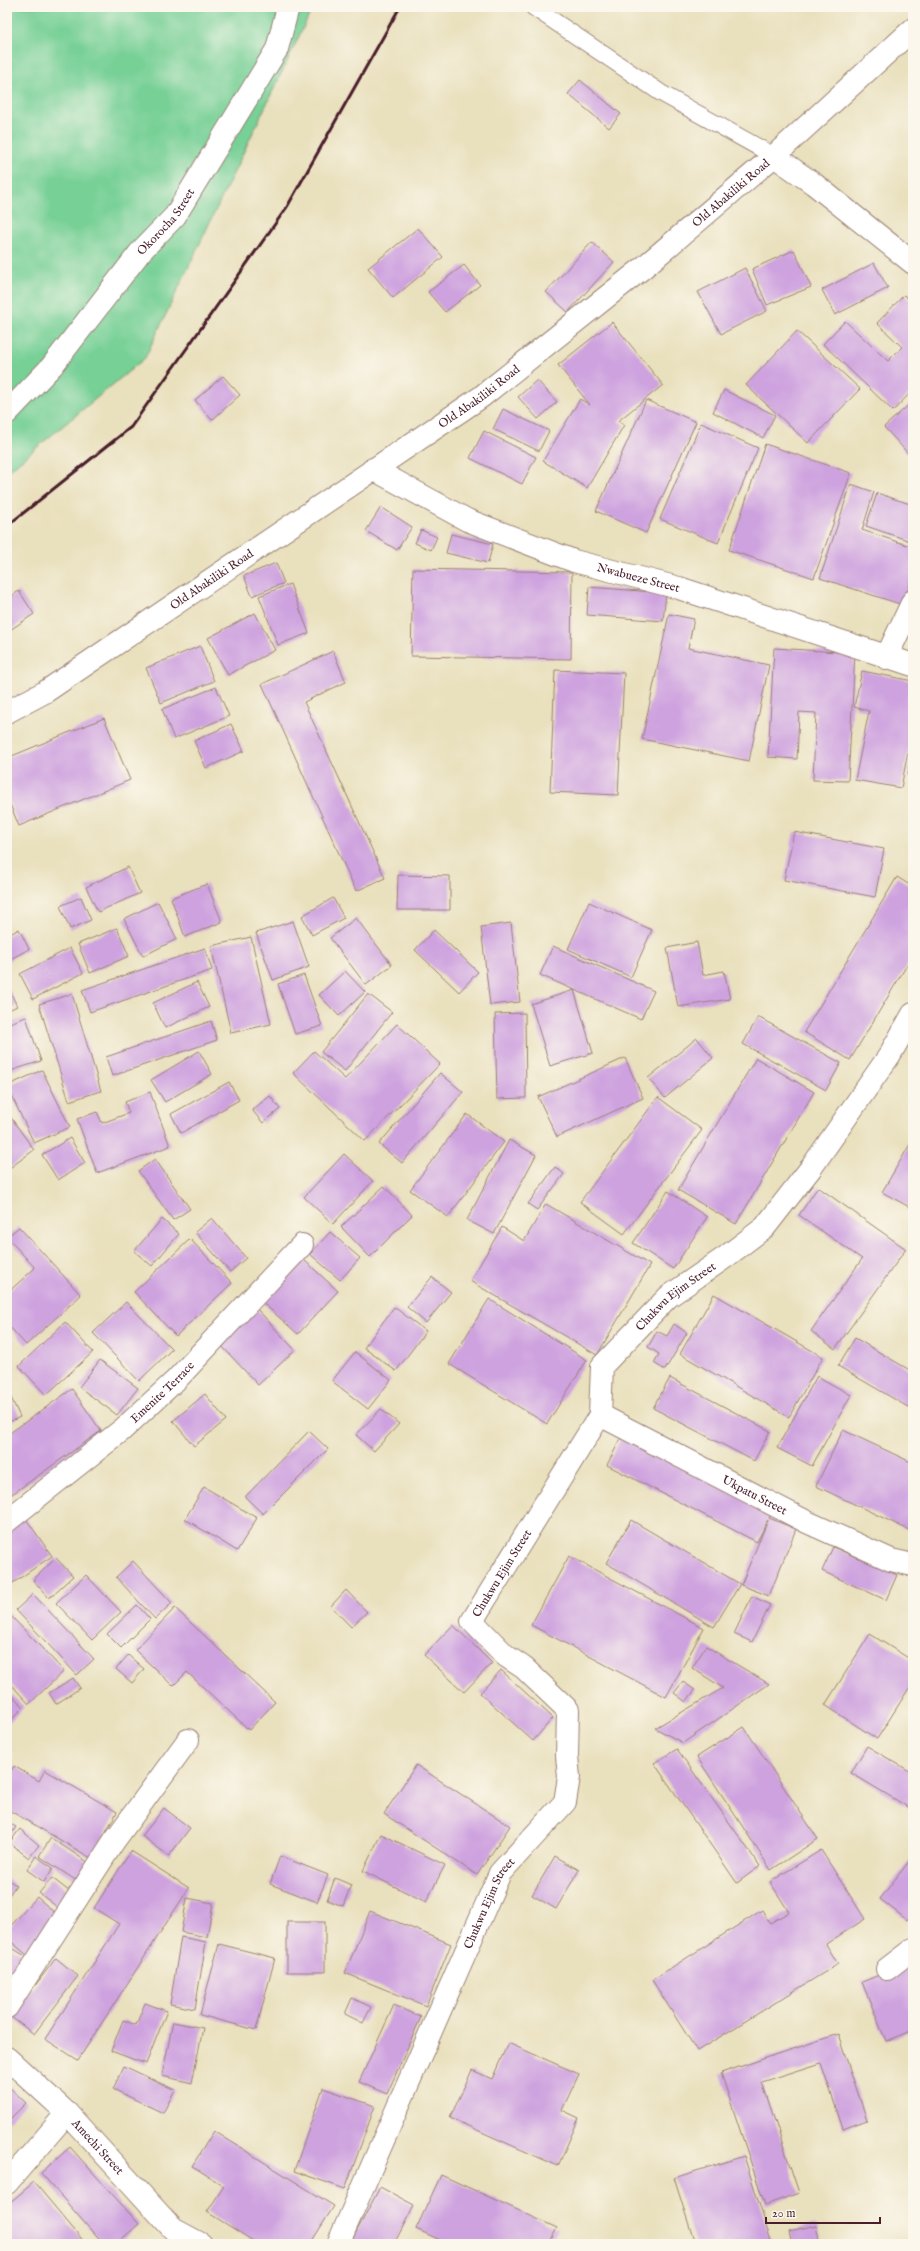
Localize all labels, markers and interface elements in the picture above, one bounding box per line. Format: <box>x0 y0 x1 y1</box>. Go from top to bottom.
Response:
street label: Old Abakiliki Road <box>689 156 774 231</box>
street label: Okorocha Street <box>134 186 198 259</box>
street label: Old Abakiliki Road <box>436 362 523 432</box>
street label: Old Abakiliki Road <box>167 546 257 613</box>
street label: Nwabueze Street <box>595 560 681 596</box>
street label: Chukwu Ejim Street <box>633 1259 719 1334</box>
street label: Emenite Terrace <box>127 1358 198 1426</box>
street label: Ukpatu Street <box>719 1472 789 1518</box>
street label: Chukwu Ejim Street <box>469 1527 535 1620</box>
street label: Chukwu Ejim Street <box>461 1855 518 1951</box>
street label: Amechi Street <box>68 2115 127 2178</box>
scale bar <box>766 2199 880 2225</box>
text: 20 m <box>772 2206 795 2221</box>

